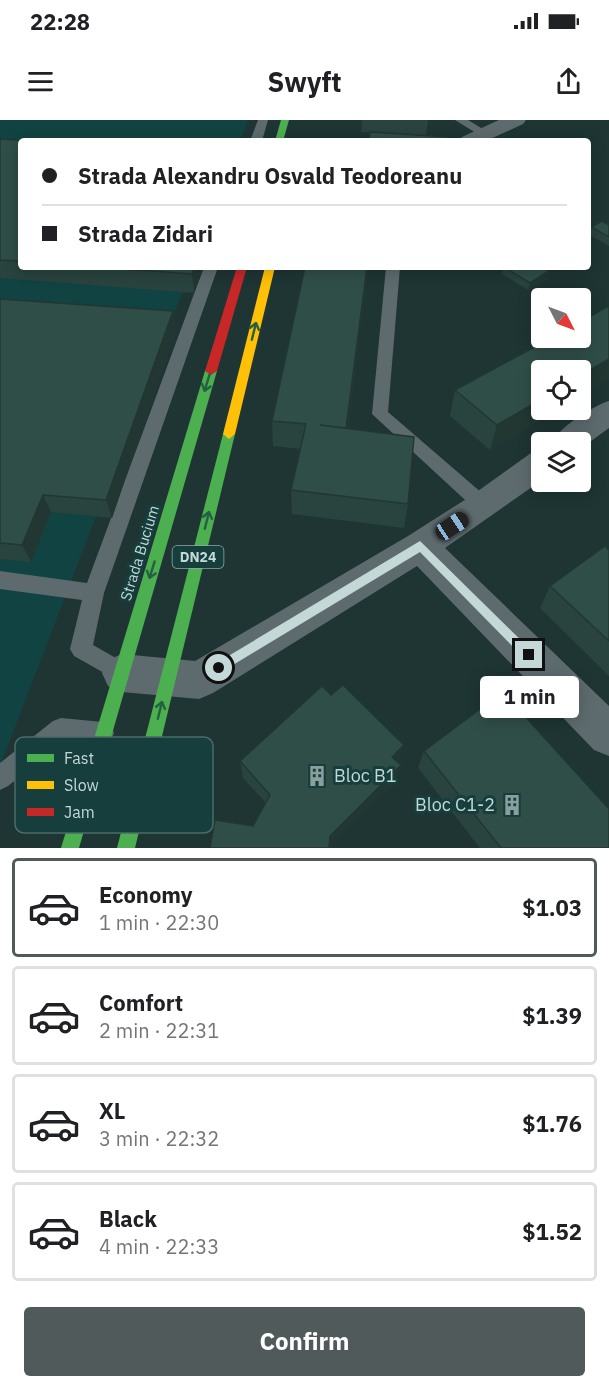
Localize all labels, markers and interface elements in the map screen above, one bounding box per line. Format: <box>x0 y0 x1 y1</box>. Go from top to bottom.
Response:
text: 22:28 <box>30 7 90 36</box>
text: Swyft <box>267 64 342 99</box>
icon: menu <box>24 65 57 98</box>
icon: share <box>552 65 585 98</box>
text: Strada Alexandru Osvald Teodoreanu <box>78 161 462 190</box>
text: Strada Zidari <box>78 219 213 248</box>
north arrow <box>531 288 591 348</box>
map controls <box>531 288 591 492</box>
one-way arrow <box>248 322 260 341</box>
button: locate <box>531 360 591 420</box>
one-way arrow <box>201 374 212 393</box>
button: layers <box>531 432 591 492</box>
street label: Strada Bucium <box>116 503 163 603</box>
car <box>432 509 472 543</box>
one-way arrow <box>201 511 213 530</box>
road number: DN24 <box>172 546 224 568</box>
one-way arrow <box>146 560 157 579</box>
route end <box>515 641 542 668</box>
route start <box>205 654 232 681</box>
callout: 1 min <box>480 676 578 718</box>
text: 1 min <box>503 683 556 710</box>
one-way arrow <box>155 700 167 719</box>
legend <box>15 737 213 833</box>
text: Fast <box>64 748 94 768</box>
building icon: Bloc B1 <box>305 764 329 788</box>
place label: Bloc B1 <box>334 764 397 787</box>
text: Slow <box>64 775 99 795</box>
place label: Bloc C1-2 <box>415 793 495 816</box>
building icon: Bloc C1-2 <box>500 793 524 817</box>
text: Jam <box>64 802 95 822</box>
text: Economy <box>99 880 193 909</box>
icon: car <box>27 881 81 935</box>
text: $1.03 <box>522 893 582 922</box>
text: 1 min · 22:30 <box>99 909 219 936</box>
text: Comfort <box>99 988 183 1017</box>
icon: car <box>27 989 81 1043</box>
text: $1.39 <box>522 1001 582 1030</box>
text: 2 min · 22:31 <box>99 1017 219 1044</box>
text: XL <box>99 1096 125 1125</box>
icon: car <box>27 1097 81 1151</box>
text: $1.76 <box>522 1109 582 1138</box>
text: 3 min · 22:32 <box>99 1125 219 1152</box>
text: Black <box>99 1204 157 1233</box>
icon: car <box>27 1205 81 1259</box>
text: $1.52 <box>522 1217 582 1246</box>
text: 4 min · 22:33 <box>99 1233 219 1260</box>
button: Confirm <box>24 1307 585 1376</box>

